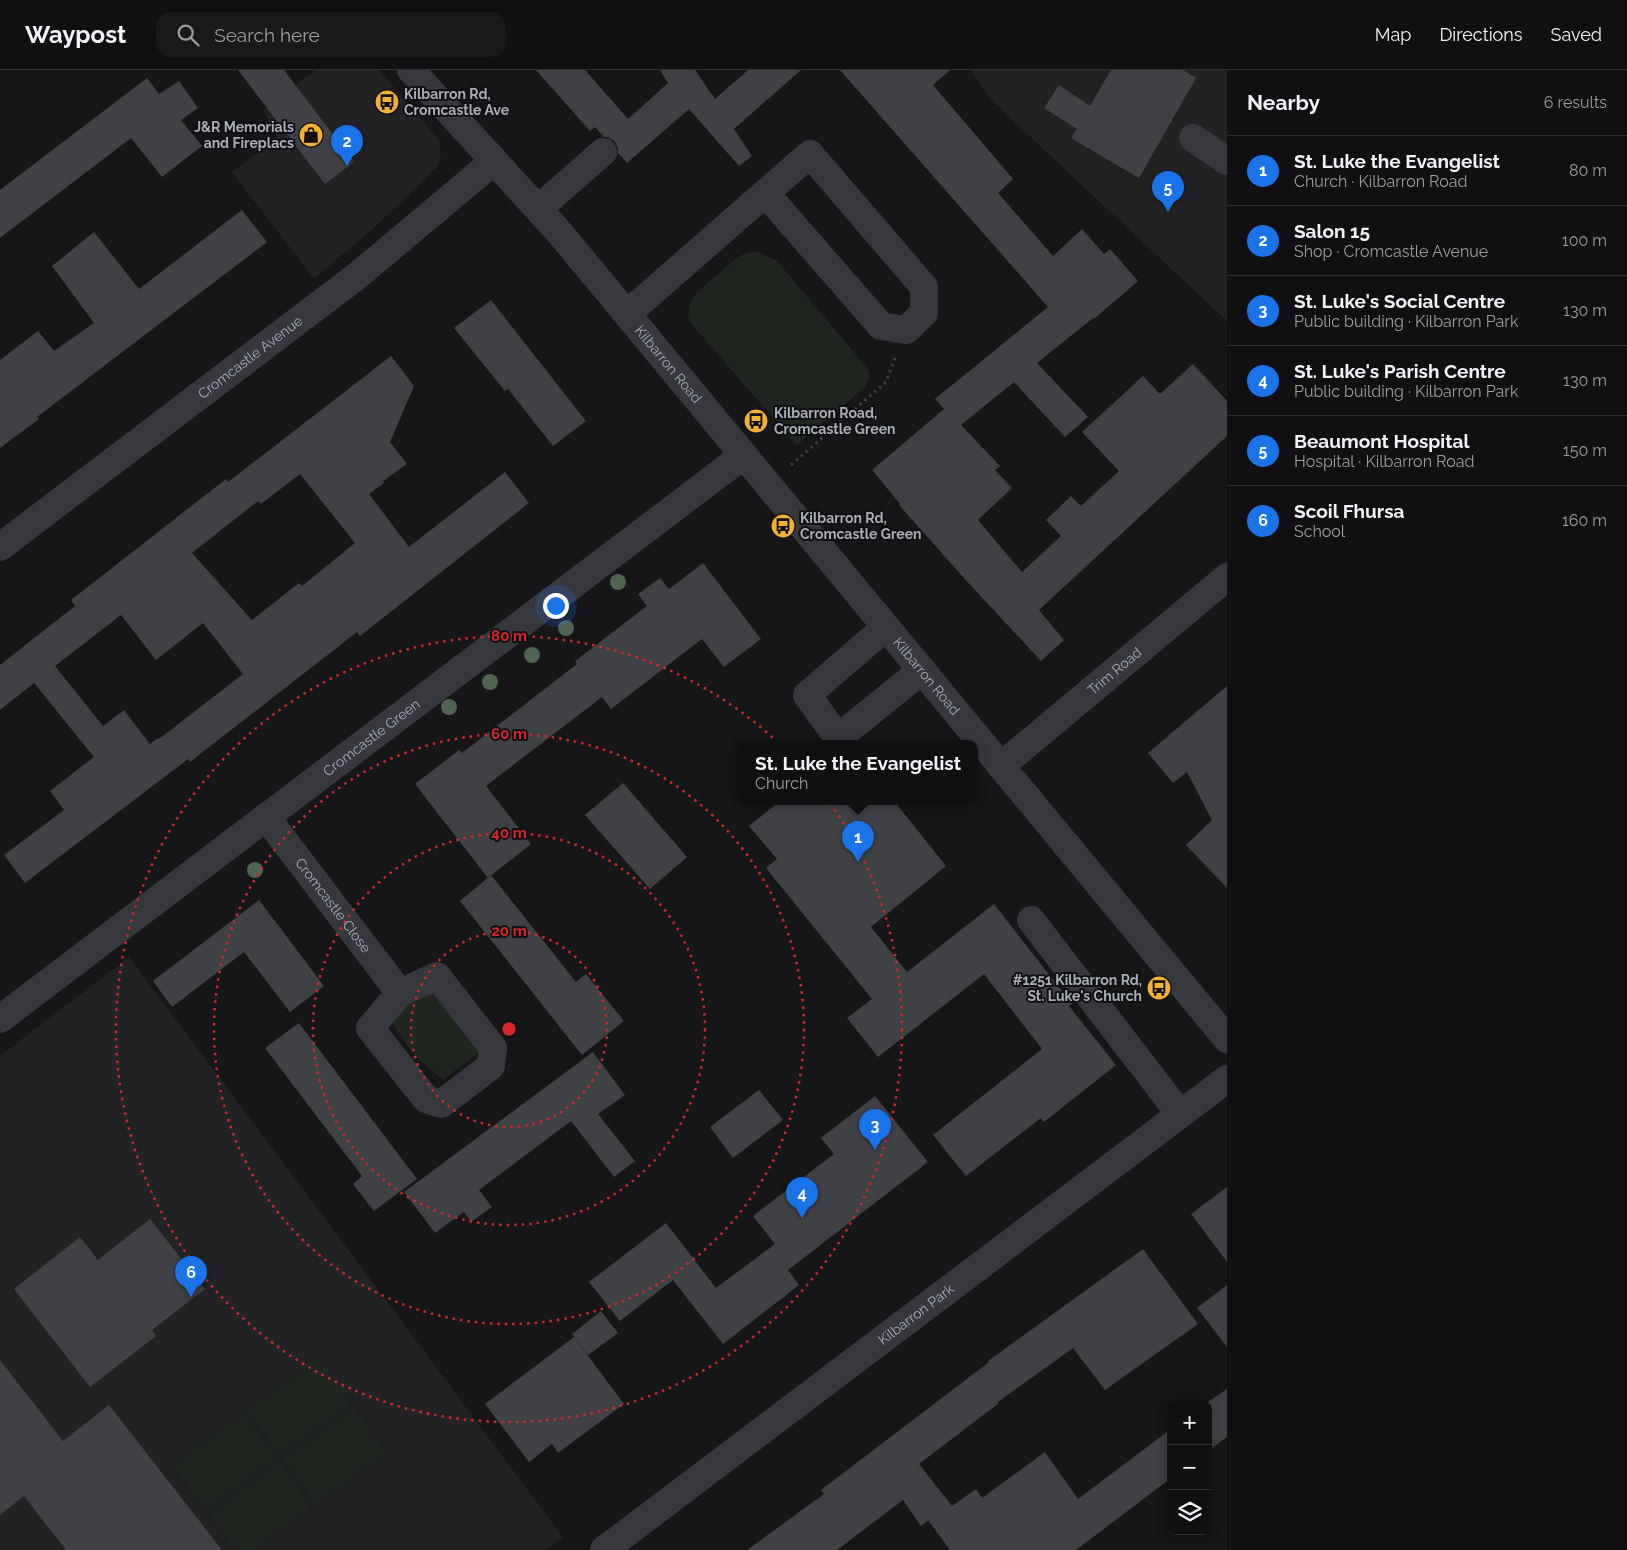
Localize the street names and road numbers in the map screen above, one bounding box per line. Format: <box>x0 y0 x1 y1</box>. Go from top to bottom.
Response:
street label: Cromcastle Avenue <box>195 312 305 402</box>
street label: Kilbarron Road <box>632 322 705 406</box>
street label: Kilbarron Road <box>890 634 963 718</box>
street label: Trim Road <box>1084 644 1145 698</box>
street label: Cromcastle Green <box>320 696 423 779</box>
street label: Cromcastle Close <box>292 855 374 956</box>
street label: Kilbarron Park <box>875 1280 957 1348</box>

